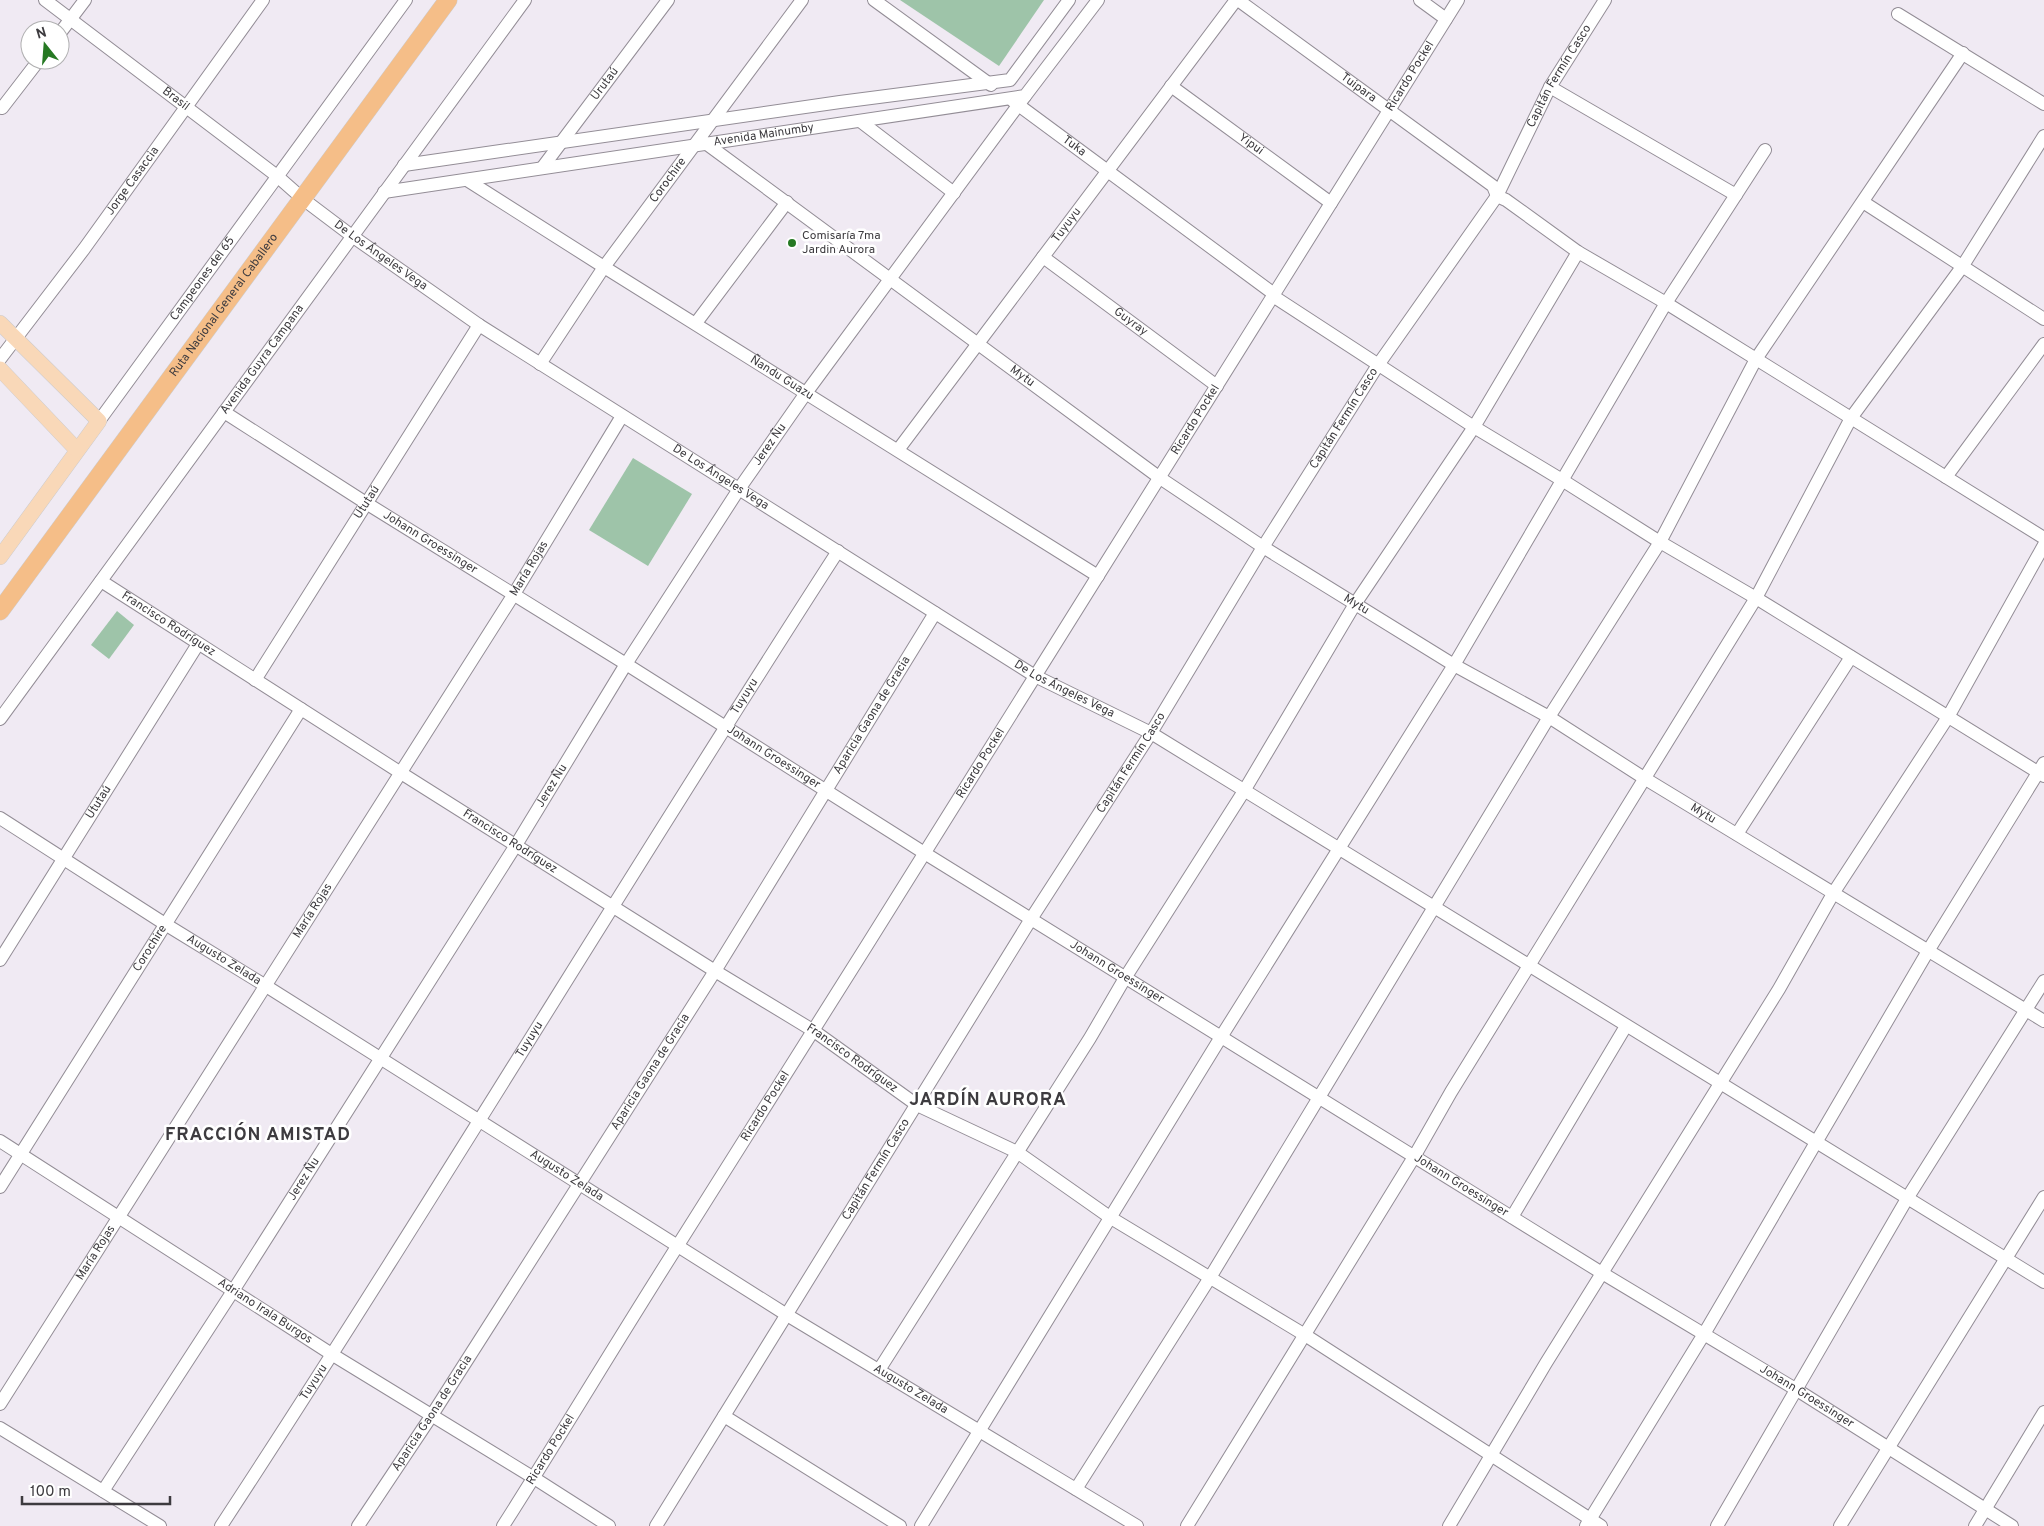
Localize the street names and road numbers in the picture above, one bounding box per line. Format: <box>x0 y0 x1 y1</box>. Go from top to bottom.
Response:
street label: Capitán Fermín Casco <box>1523 21 1596 131</box>
street label: Ricardo Pockel <box>1382 38 1438 115</box>
street label: Urutaú <box>587 64 623 104</box>
street label: Tuipara <box>1337 69 1379 106</box>
street label: Brasil <box>159 84 193 115</box>
street label: Avenida Mainumby <box>712 120 815 151</box>
street label: Yipui <box>1235 130 1267 159</box>
street label: Tuka <box>1059 132 1089 160</box>
street label: Jorge Casaccia <box>103 143 163 219</box>
street label: Corochire <box>646 155 690 206</box>
street label: Tuyuyu <box>1048 205 1085 246</box>
street label: De Los Ángeles Vega <box>331 217 430 294</box>
street label: Ruta Nacional General Caballero <box>166 230 282 380</box>
street label: Campeones del 65 <box>167 233 239 324</box>
street label: Avenida Guyra Campana <box>217 301 308 418</box>
street label: Guyray <box>1110 304 1151 340</box>
street label: Ñandu Guazu <box>747 352 817 404</box>
street label: Mytu <box>1006 362 1038 391</box>
street label: Capitán Fermín Casco <box>1306 365 1382 472</box>
street label: Ricardo Pockel <box>1168 382 1224 458</box>
street label: Jerez Ñu <box>750 420 790 469</box>
street label: De Los Ángeles Vega <box>669 441 772 514</box>
street label: Ututaú <box>350 483 384 522</box>
street label: Johann Groessinger <box>380 507 481 578</box>
street label: María Rojas <box>506 538 552 599</box>
street label: Francisco Rodríguez <box>118 588 219 660</box>
street label: Mytu <box>1340 591 1372 619</box>
street label: Aparicia Gaona de Gracia <box>830 653 914 777</box>
street label: De Los Ángeles Vega <box>1011 657 1117 722</box>
street label: Tuyuyu <box>727 675 762 718</box>
street label: Capitán Fermín Casco <box>1093 709 1170 817</box>
street label: Johann Groessinger <box>723 722 824 793</box>
street label: Ricardo Pockel <box>953 725 1009 802</box>
street label: Jerez Ñu <box>533 761 571 810</box>
street label: Ututaú <box>82 783 115 822</box>
street label: Mytu <box>1687 800 1719 828</box>
street label: Francisco Rodríguez <box>460 806 560 878</box>
street label: María Rojas <box>290 880 336 941</box>
street label: Corochire <box>130 922 171 975</box>
street label: Augusto Zelada <box>183 931 264 989</box>
street label: Johann Groessinger <box>1067 937 1167 1008</box>
street label: Aparicia Gaona de Gracia <box>607 1011 694 1134</box>
street label: Tuyuyu <box>512 1019 547 1061</box>
street label: Francisco Rodríguez <box>803 1020 901 1097</box>
street label: Ricardo Pockel <box>737 1068 794 1145</box>
street label: Capitán Fermín Casco <box>839 1115 914 1223</box>
street label: Augusto Zelada <box>526 1146 606 1205</box>
street label: Johann Groessinger <box>1411 1150 1511 1221</box>
street label: Jerez Ñu <box>284 1155 324 1204</box>
street label: María Rojas <box>73 1222 119 1283</box>
street label: Adriano Irala Burgos <box>214 1275 316 1348</box>
street label: Aparicia Gaona de Gracia <box>389 1352 476 1474</box>
street label: Tuyuyu <box>296 1361 331 1404</box>
street label: Augusto Zelada <box>870 1361 951 1418</box>
street label: Johann Groessinger <box>1757 1361 1857 1432</box>
street label: Ricardo Pockel <box>523 1411 579 1488</box>

